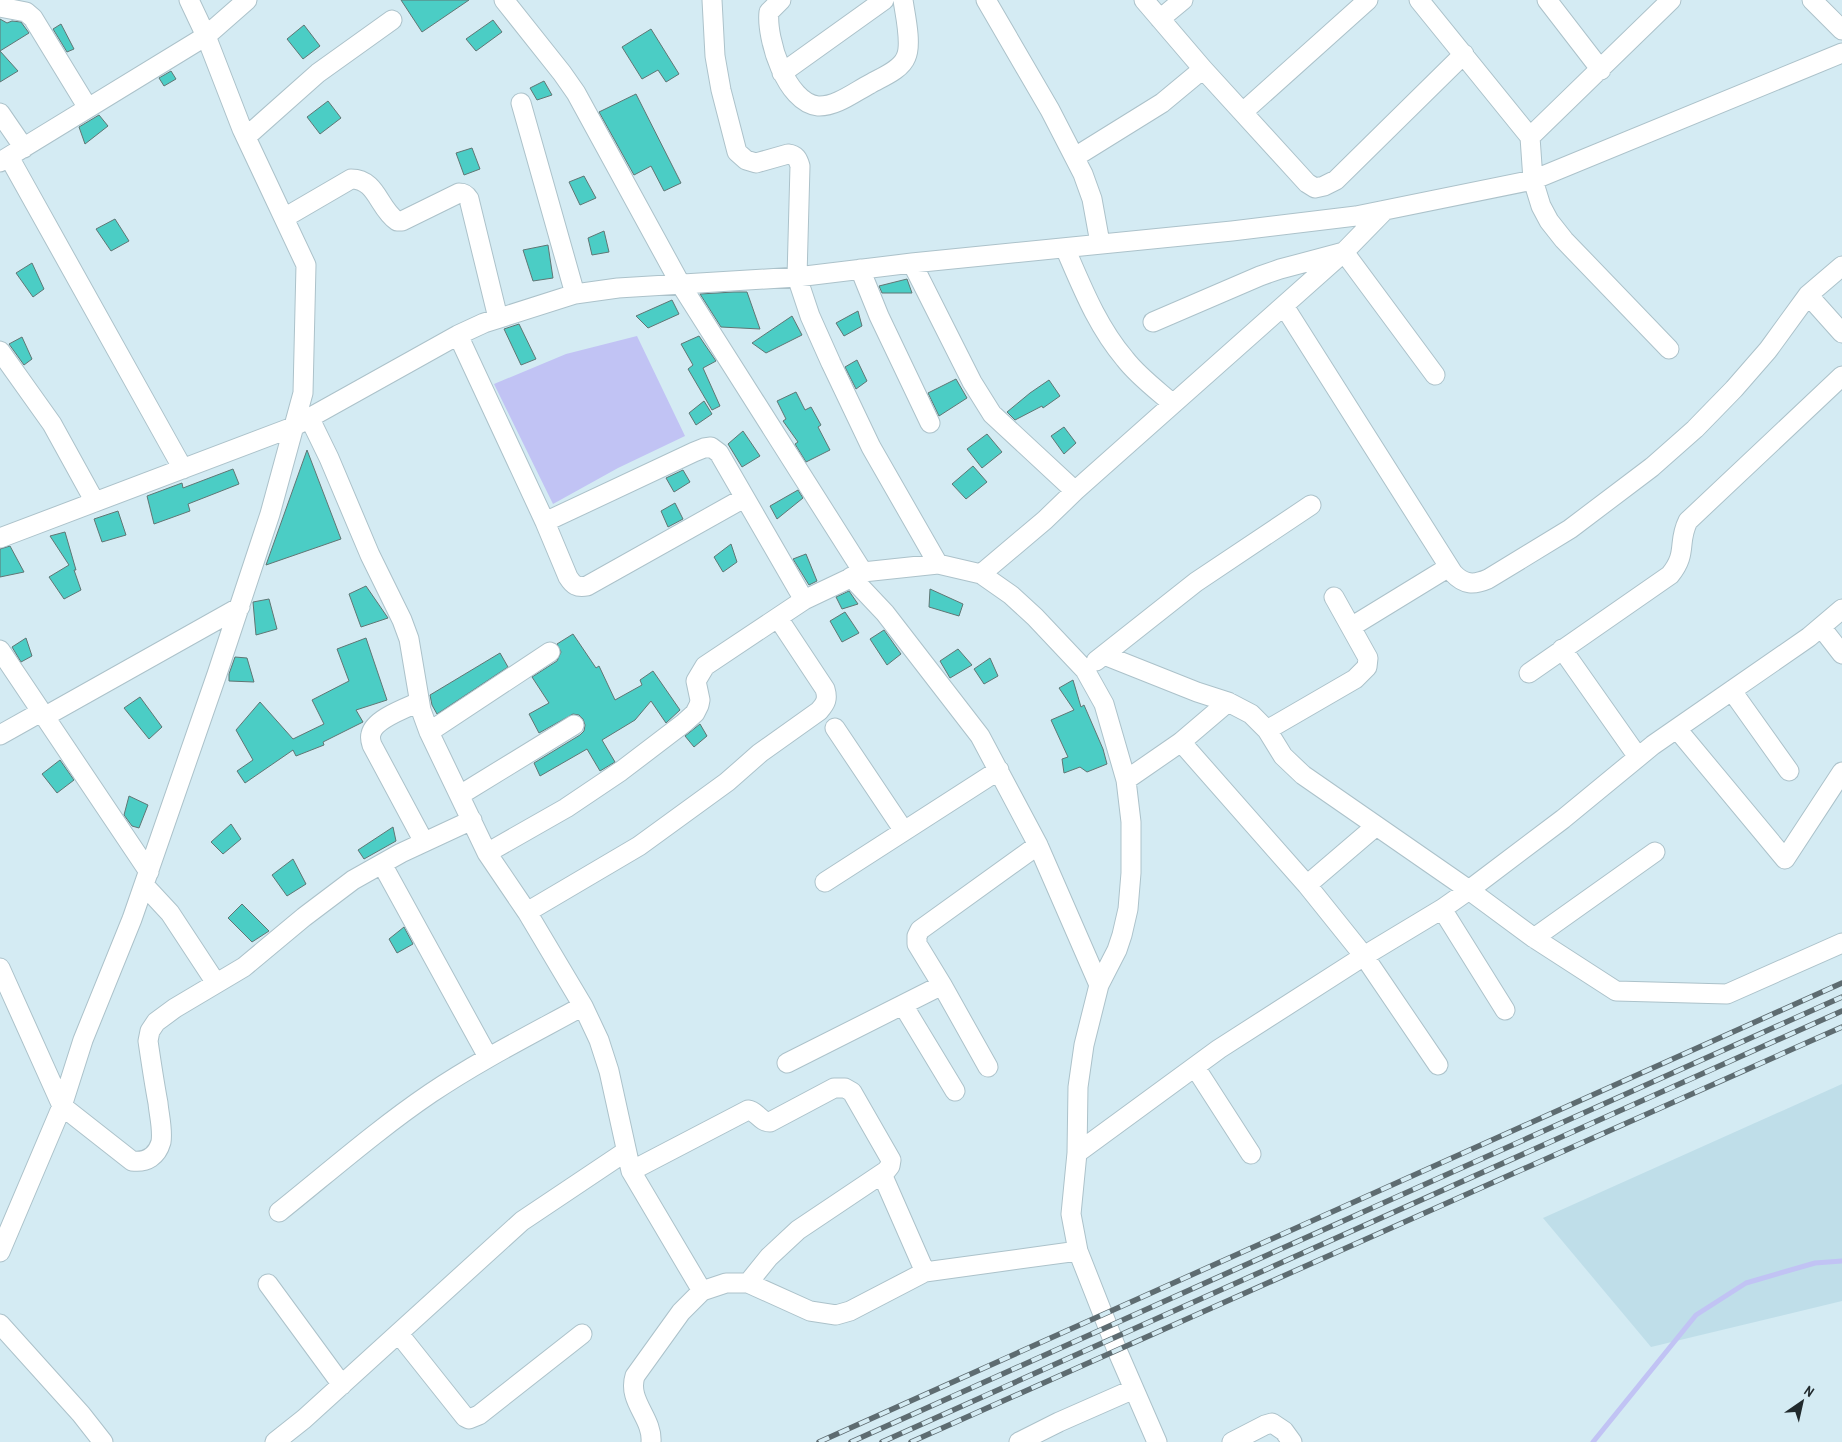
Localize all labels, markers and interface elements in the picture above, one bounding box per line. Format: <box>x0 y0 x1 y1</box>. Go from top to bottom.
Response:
north arrow <box>1777 1377 1827 1427</box>
text: N <box>1801 1381 1818 1401</box>

